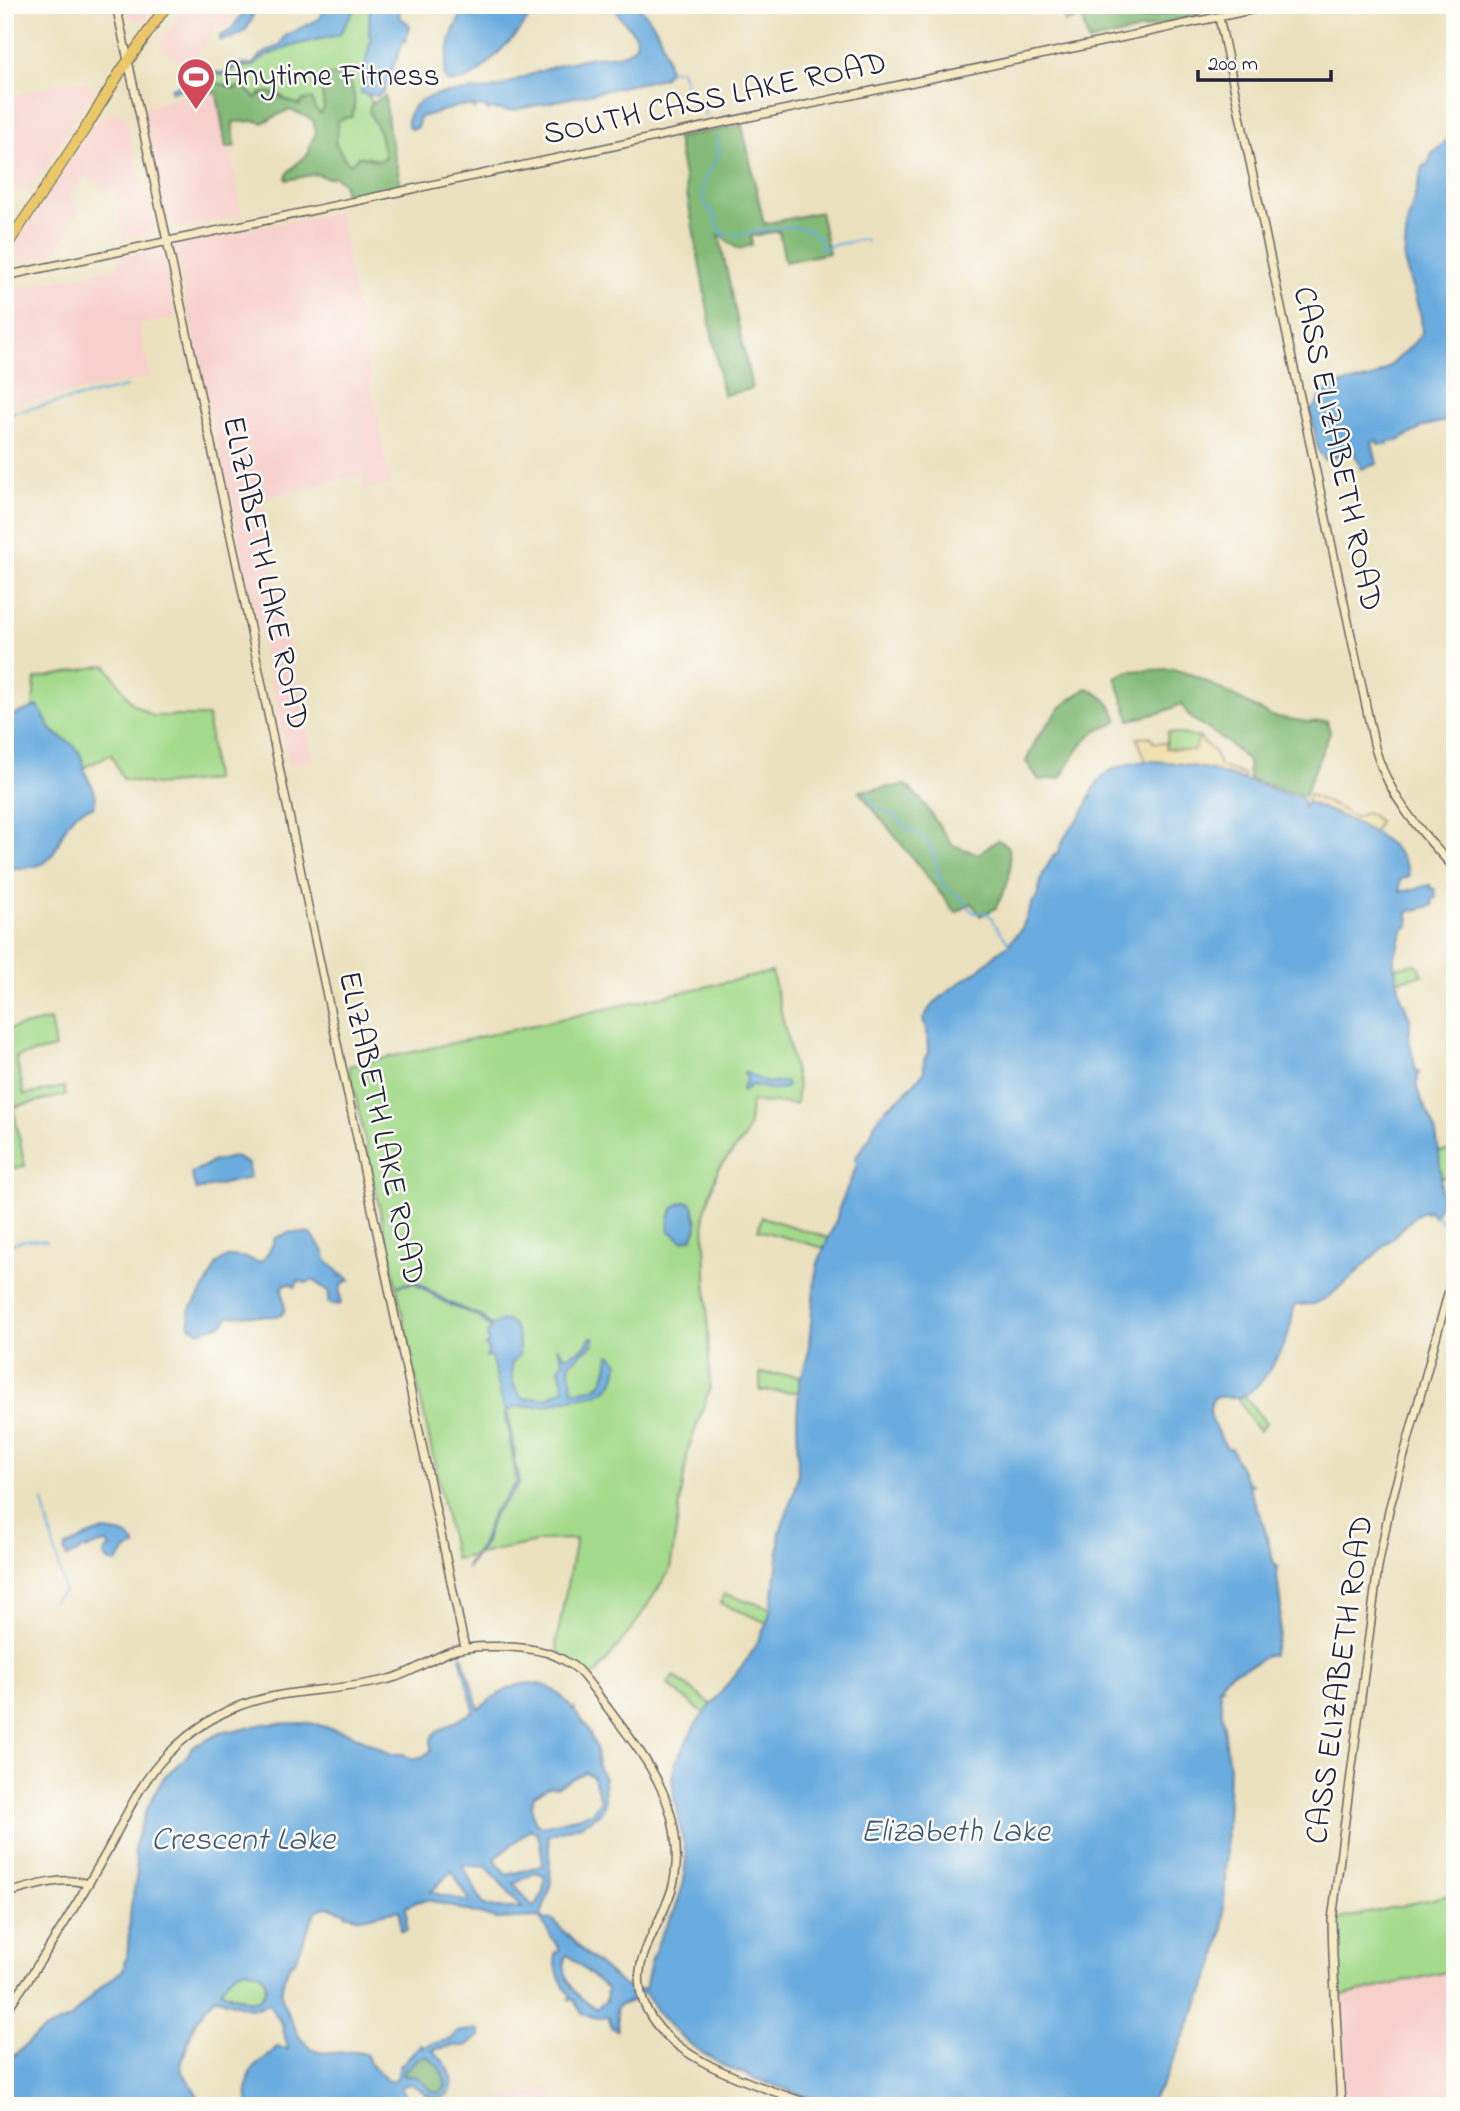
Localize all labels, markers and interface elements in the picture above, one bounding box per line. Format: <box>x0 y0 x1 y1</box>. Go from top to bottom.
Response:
scale bar <box>1198 38 1330 82</box>
street label: SOUTH CASS LAKE ROAD <box>539 41 891 159</box>
text: 200 m <box>1208 50 1258 80</box>
place label: Anytime Fitness <box>223 54 440 101</box>
sports icon: Anytime Fitness <box>175 56 217 111</box>
street label: CASS ELIZABETH ROAD <box>1279 282 1393 616</box>
street label: ELIZABETH LAKE ROAD <box>208 412 320 734</box>
street label: ELIZABETH LAKE ROAD <box>324 967 436 1289</box>
street label: CASS ELIZABETH ROAD <box>1295 1513 1387 1847</box>
water label: Elizabeth Lake <box>860 1809 1051 1857</box>
water label: Crescent Lake <box>151 1817 336 1865</box>

